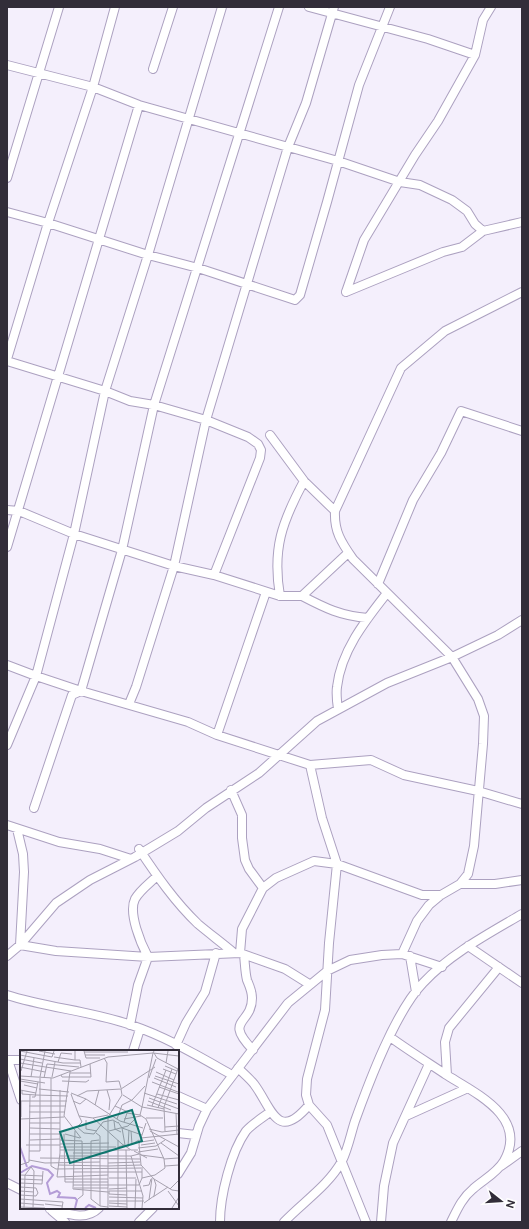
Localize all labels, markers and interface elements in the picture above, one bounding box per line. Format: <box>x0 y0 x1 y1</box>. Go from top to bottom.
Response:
inset map <box>20 1050 179 1209</box>
north arrow <box>481 1181 521 1221</box>
text: N <box>503 1198 518 1210</box>

